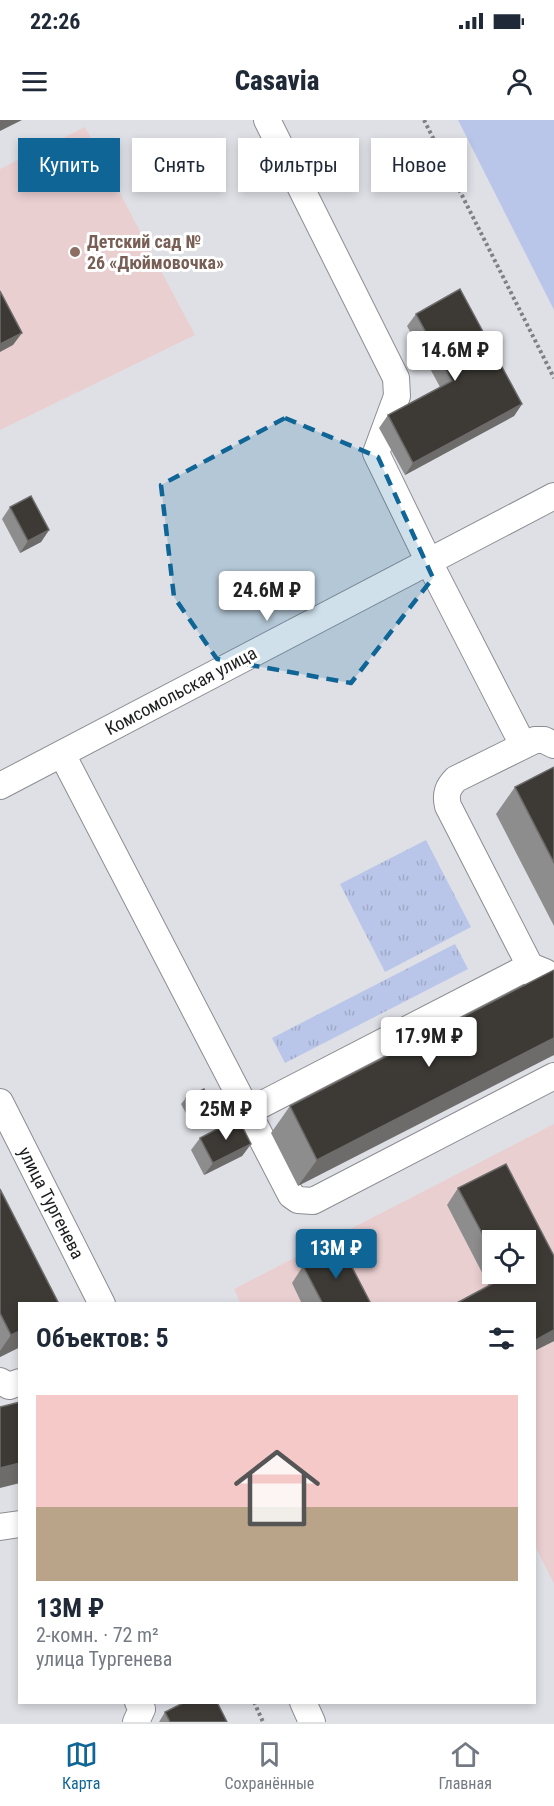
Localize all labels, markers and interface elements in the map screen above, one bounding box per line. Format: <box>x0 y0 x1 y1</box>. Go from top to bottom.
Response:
text: 22:26 <box>30 9 81 34</box>
icon: menu <box>18 65 51 98</box>
text: Casavia <box>235 65 319 97</box>
icon: person <box>503 65 536 98</box>
chip: Купить <box>18 138 120 192</box>
chip: Снять <box>132 138 226 192</box>
chip: Фильтры <box>238 138 359 192</box>
chip: Новое <box>371 138 467 192</box>
place label: Детский сад № 26 «Дюймовочка» <box>87 231 224 273</box>
marker: Детский сад № 26 «Дюймовочка» <box>68 245 82 259</box>
pin: 14.6M ₽ <box>400 331 510 382</box>
text: 14.6M ₽ <box>421 338 489 362</box>
pin: 24.6M ₽ <box>212 571 322 622</box>
text: 24.6M ₽ <box>233 578 301 602</box>
street label: Комсомольская улица <box>102 642 260 739</box>
pin: 17.9M ₽ <box>374 1017 484 1068</box>
text: 17.9M ₽ <box>395 1024 463 1048</box>
pin: 25M ₽ <box>184 1090 268 1141</box>
text: 25M ₽ <box>200 1097 252 1121</box>
street label: улица Тургенева <box>14 1143 89 1262</box>
pin: 13M ₽ <box>294 1229 378 1280</box>
map controls <box>482 1230 536 1284</box>
button: locate <box>482 1230 536 1284</box>
text: 13M ₽ <box>310 1236 362 1260</box>
icon: filters <box>485 1322 518 1355</box>
text: Объектов: 5 <box>36 1323 169 1353</box>
icon: home <box>223 1434 331 1542</box>
text: 13M ₽ <box>36 1593 104 1623</box>
text: 2-комн. · 72 m² <box>36 1623 159 1647</box>
text: улица Тургенева <box>36 1647 172 1671</box>
tab: Карта <box>62 1738 100 1793</box>
tab: Сохранённые <box>225 1738 314 1793</box>
tab: Главная <box>439 1738 492 1793</box>

